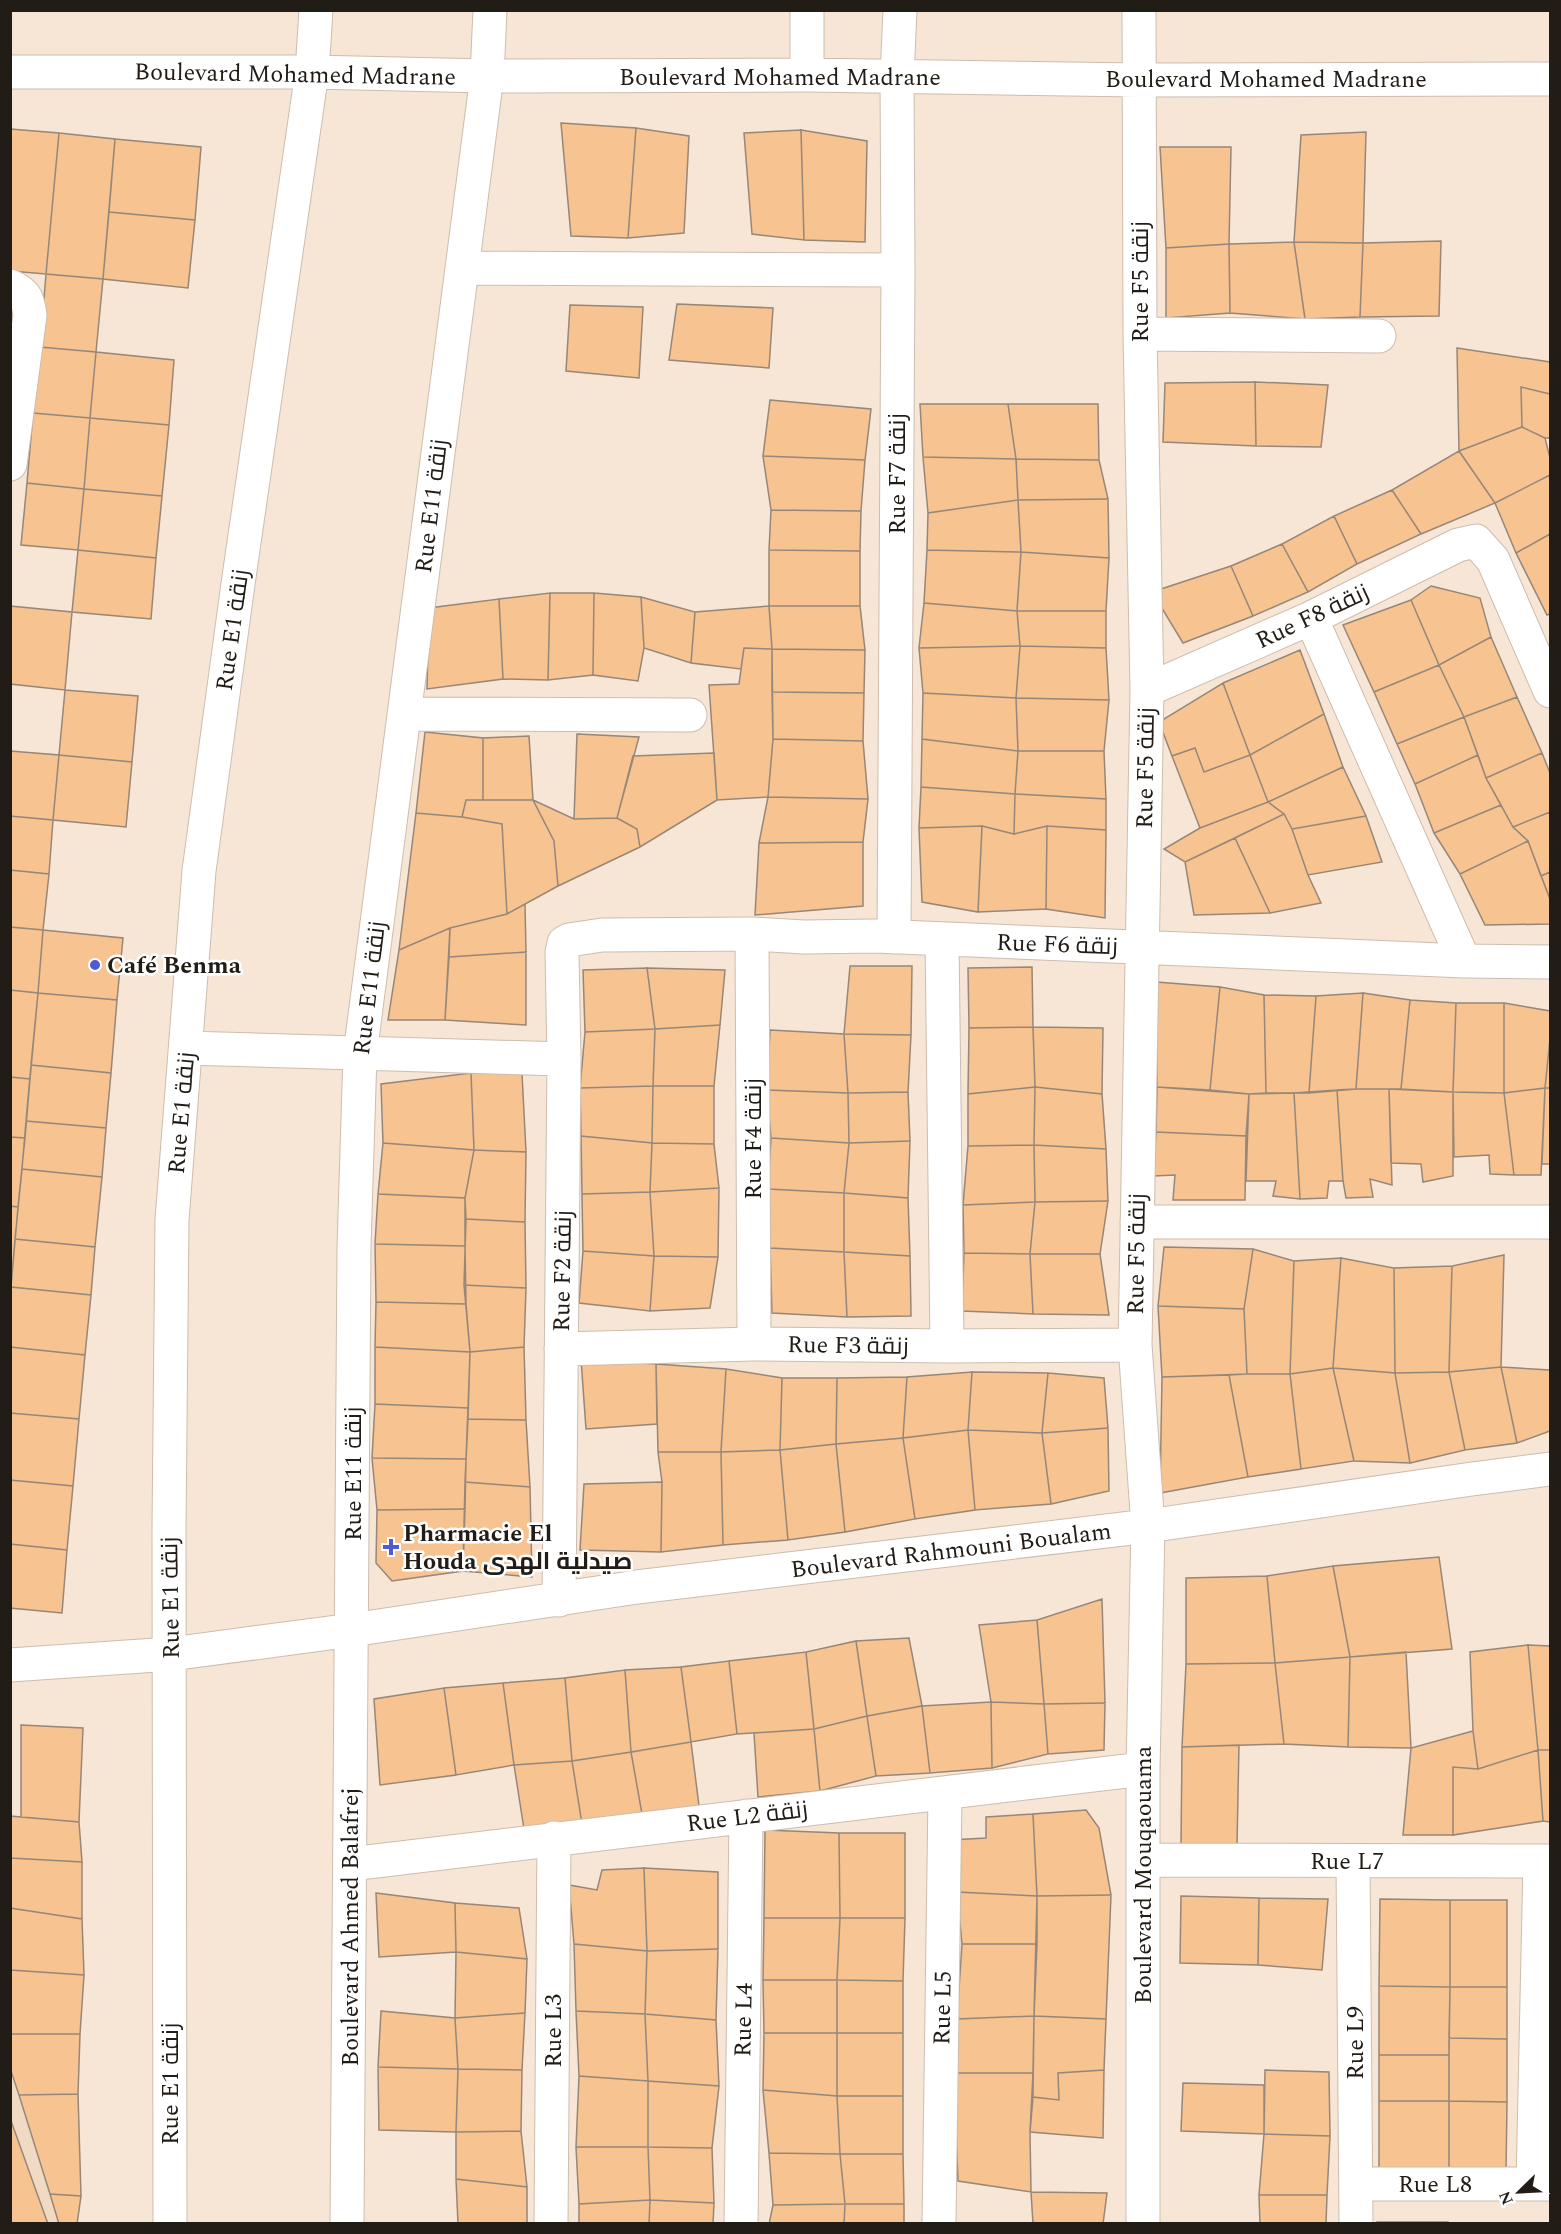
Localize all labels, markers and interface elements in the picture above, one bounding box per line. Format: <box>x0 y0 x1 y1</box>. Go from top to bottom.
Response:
street label: Boulevard Mohamed Madrane <box>134 54 456 96</box>
street label: Boulevard Mohamed Madrane <box>619 60 941 96</box>
street label: Boulevard Mohamed Madrane <box>1105 62 1427 98</box>
street label: Rue F5 زنقة <box>1123 221 1159 343</box>
street label: Rue F7 زنقة <box>880 413 916 535</box>
street label: Rue E11 زنقة <box>406 437 458 575</box>
street label: Rue E1 زنقة <box>207 567 259 693</box>
street label: Rue F8 زنقة <box>1250 575 1375 659</box>
street label: Rue F5 زنقة <box>1127 707 1165 829</box>
street label: Rue E11 زنقة <box>344 919 396 1057</box>
street label: Rue F6 زنقة <box>996 925 1118 965</box>
place label: Café Benma <box>107 948 242 984</box>
marker: Café Benma <box>88 958 102 972</box>
street label: Rue E1 زنقة <box>159 1050 205 1176</box>
street label: Rue F4 زنقة <box>736 1078 772 1200</box>
street label: Rue F5 زنقة <box>1118 1193 1156 1315</box>
street label: Rue F2 زنقة <box>544 1210 582 1332</box>
street label: Rue F3 زنقة <box>787 1327 909 1365</box>
street label: Rue E11 زنقة <box>336 1407 372 1541</box>
street label: Boulevard Rahmouni Boualam <box>789 1513 1114 1589</box>
place label: Pharmacie El Houda صيدلية الهدى <box>403 1516 632 1580</box>
street label: Rue E1 زنقة <box>152 1536 190 1660</box>
marker: Pharmacie El Houda صيدلية الهدى <box>384 1540 398 1554</box>
street label: Boulevard Mouqaouama <box>1126 1746 1162 2004</box>
street label: Boulevard Ahmed Balafrej <box>333 1787 369 2067</box>
street label: Rue L2 زنقة <box>684 1792 810 1842</box>
street label: Rue L7 <box>1310 1844 1384 1880</box>
street label: Rue L5 <box>924 1971 962 2045</box>
street label: Rue L4 <box>725 1983 763 2057</box>
street label: Rue L3 <box>536 1994 572 2068</box>
street label: Rue L9 <box>1338 2006 1374 2080</box>
street label: Rue E1 زنقة <box>153 2023 189 2145</box>
north arrow <box>1489 2162 1549 2222</box>
street label: Rue L8 <box>1398 2167 1472 2203</box>
text: N <box>1493 2187 1520 2209</box>

